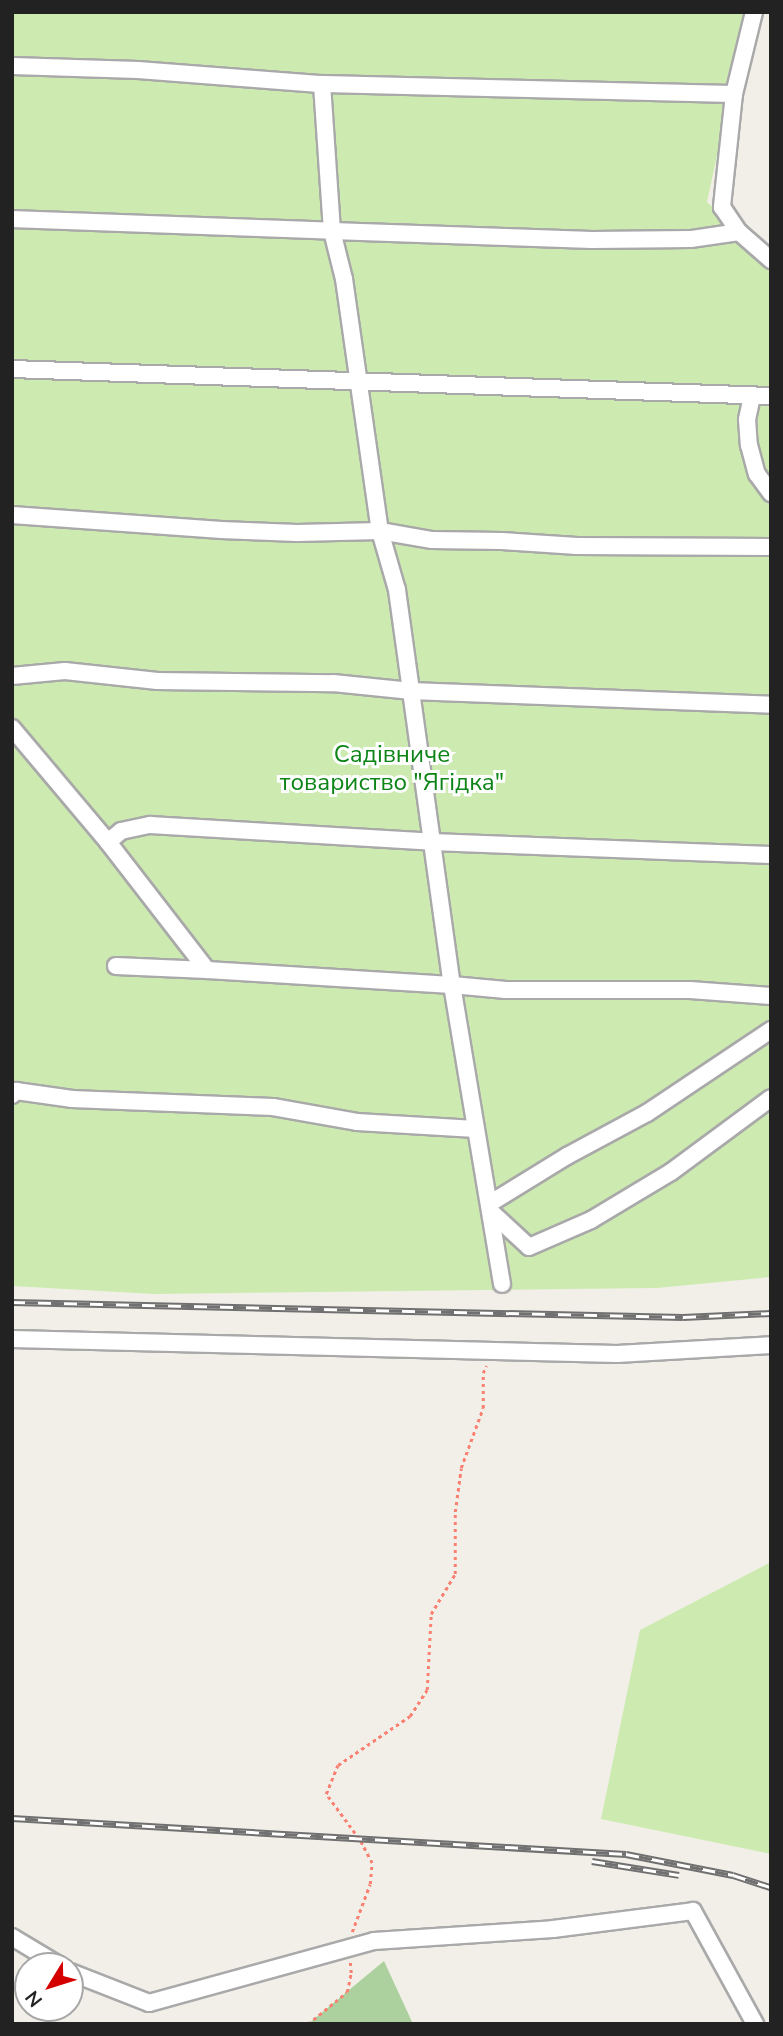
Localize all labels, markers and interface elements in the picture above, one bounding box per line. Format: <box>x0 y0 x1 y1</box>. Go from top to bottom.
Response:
park label: Садівниче товариство "Ягідка" <box>280 741 504 797</box>
north arrow <box>14 1952 84 2022</box>
text: N <box>19 1985 49 2012</box>

